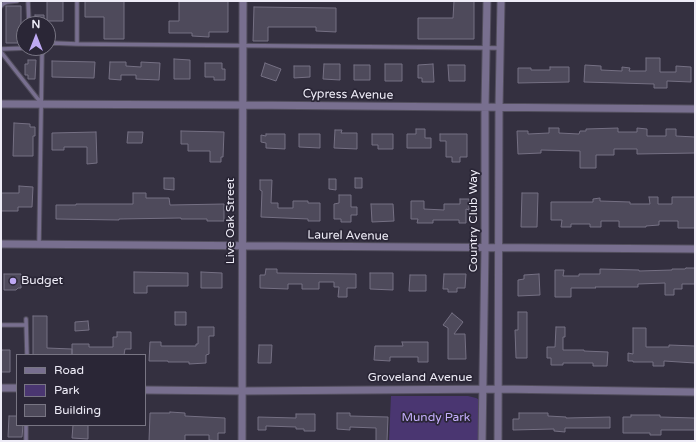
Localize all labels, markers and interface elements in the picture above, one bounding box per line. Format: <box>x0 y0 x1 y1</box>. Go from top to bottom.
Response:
north arrow <box>16 16 56 56</box>
text: N <box>32 18 40 31</box>
street label: Cypress Avenue <box>303 87 393 103</box>
street label: Country Club Way <box>467 170 481 272</box>
street label: Live Oak Street <box>224 178 238 264</box>
street label: Laurel Avenue <box>307 228 389 244</box>
place label: Budget <box>21 274 63 288</box>
marker: Budget <box>8 276 18 286</box>
legend <box>16 354 146 426</box>
text: Road <box>54 363 84 377</box>
street label: Groveland Avenue <box>368 371 472 385</box>
text: Park <box>54 383 80 397</box>
text: Building <box>54 403 101 417</box>
park label: Mundy Park <box>402 411 470 425</box>

